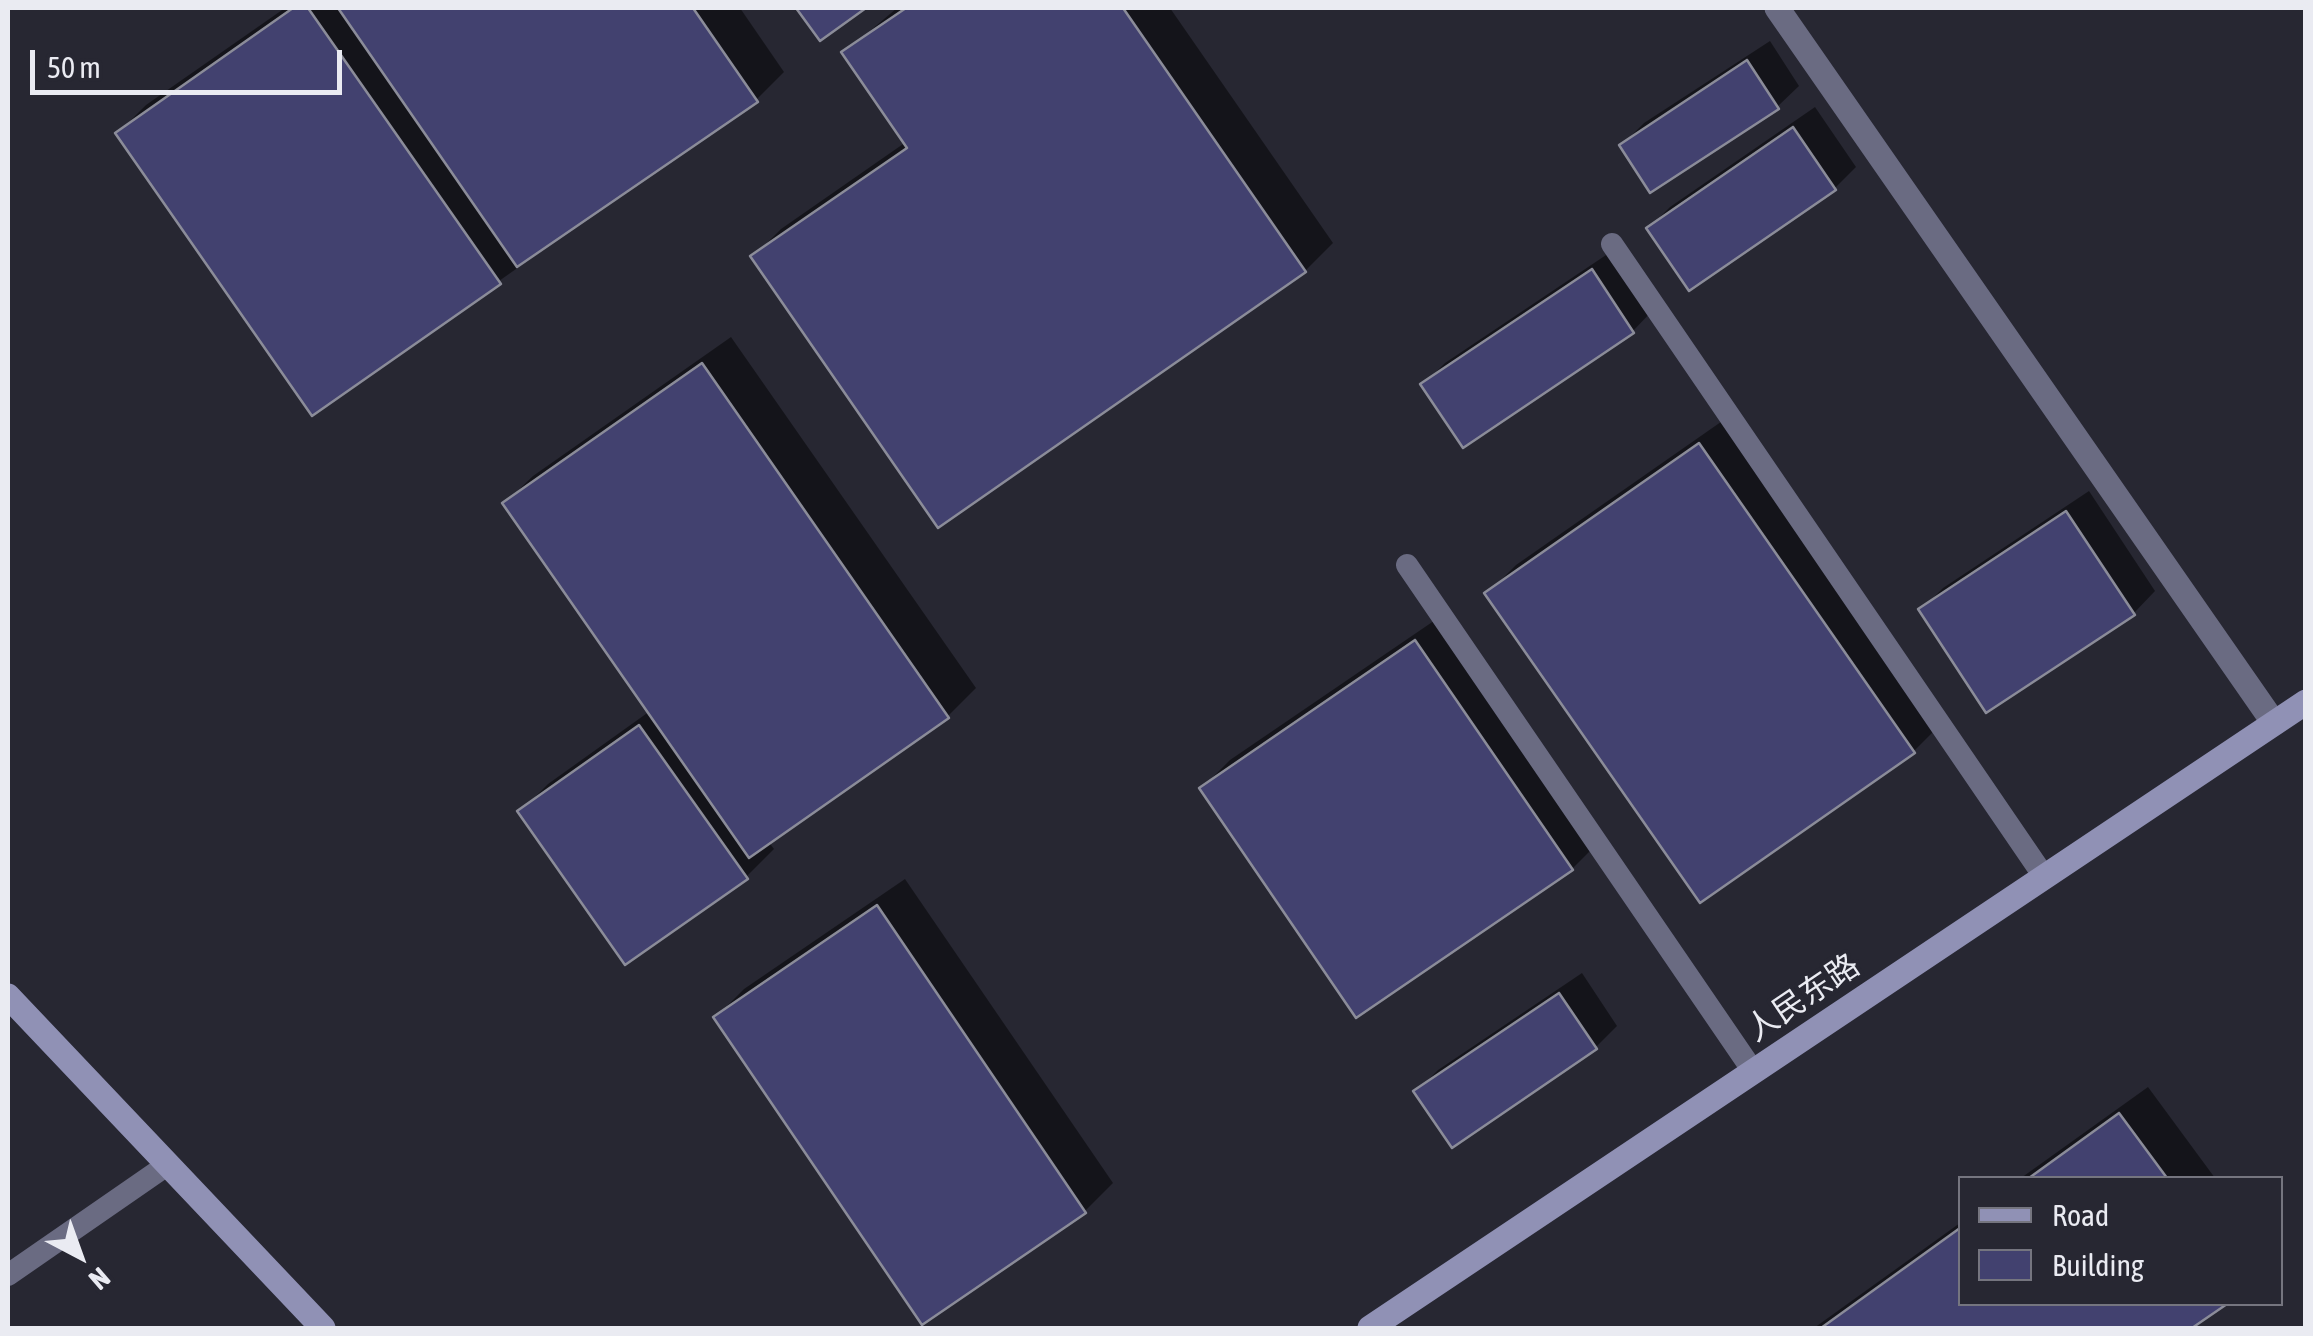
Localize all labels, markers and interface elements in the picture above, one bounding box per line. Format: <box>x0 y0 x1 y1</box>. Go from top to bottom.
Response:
scale bar <box>35 30 348 92</box>
text: 50 m <box>47 50 101 84</box>
street label: 人民东路 <box>1739 946 1867 1050</box>
legend <box>1958 1176 2283 1306</box>
text: Road <box>2052 1198 2109 1232</box>
north arrow <box>30 1206 130 1306</box>
text: Building <box>2052 1248 2144 1282</box>
text: N <box>83 1261 116 1296</box>

